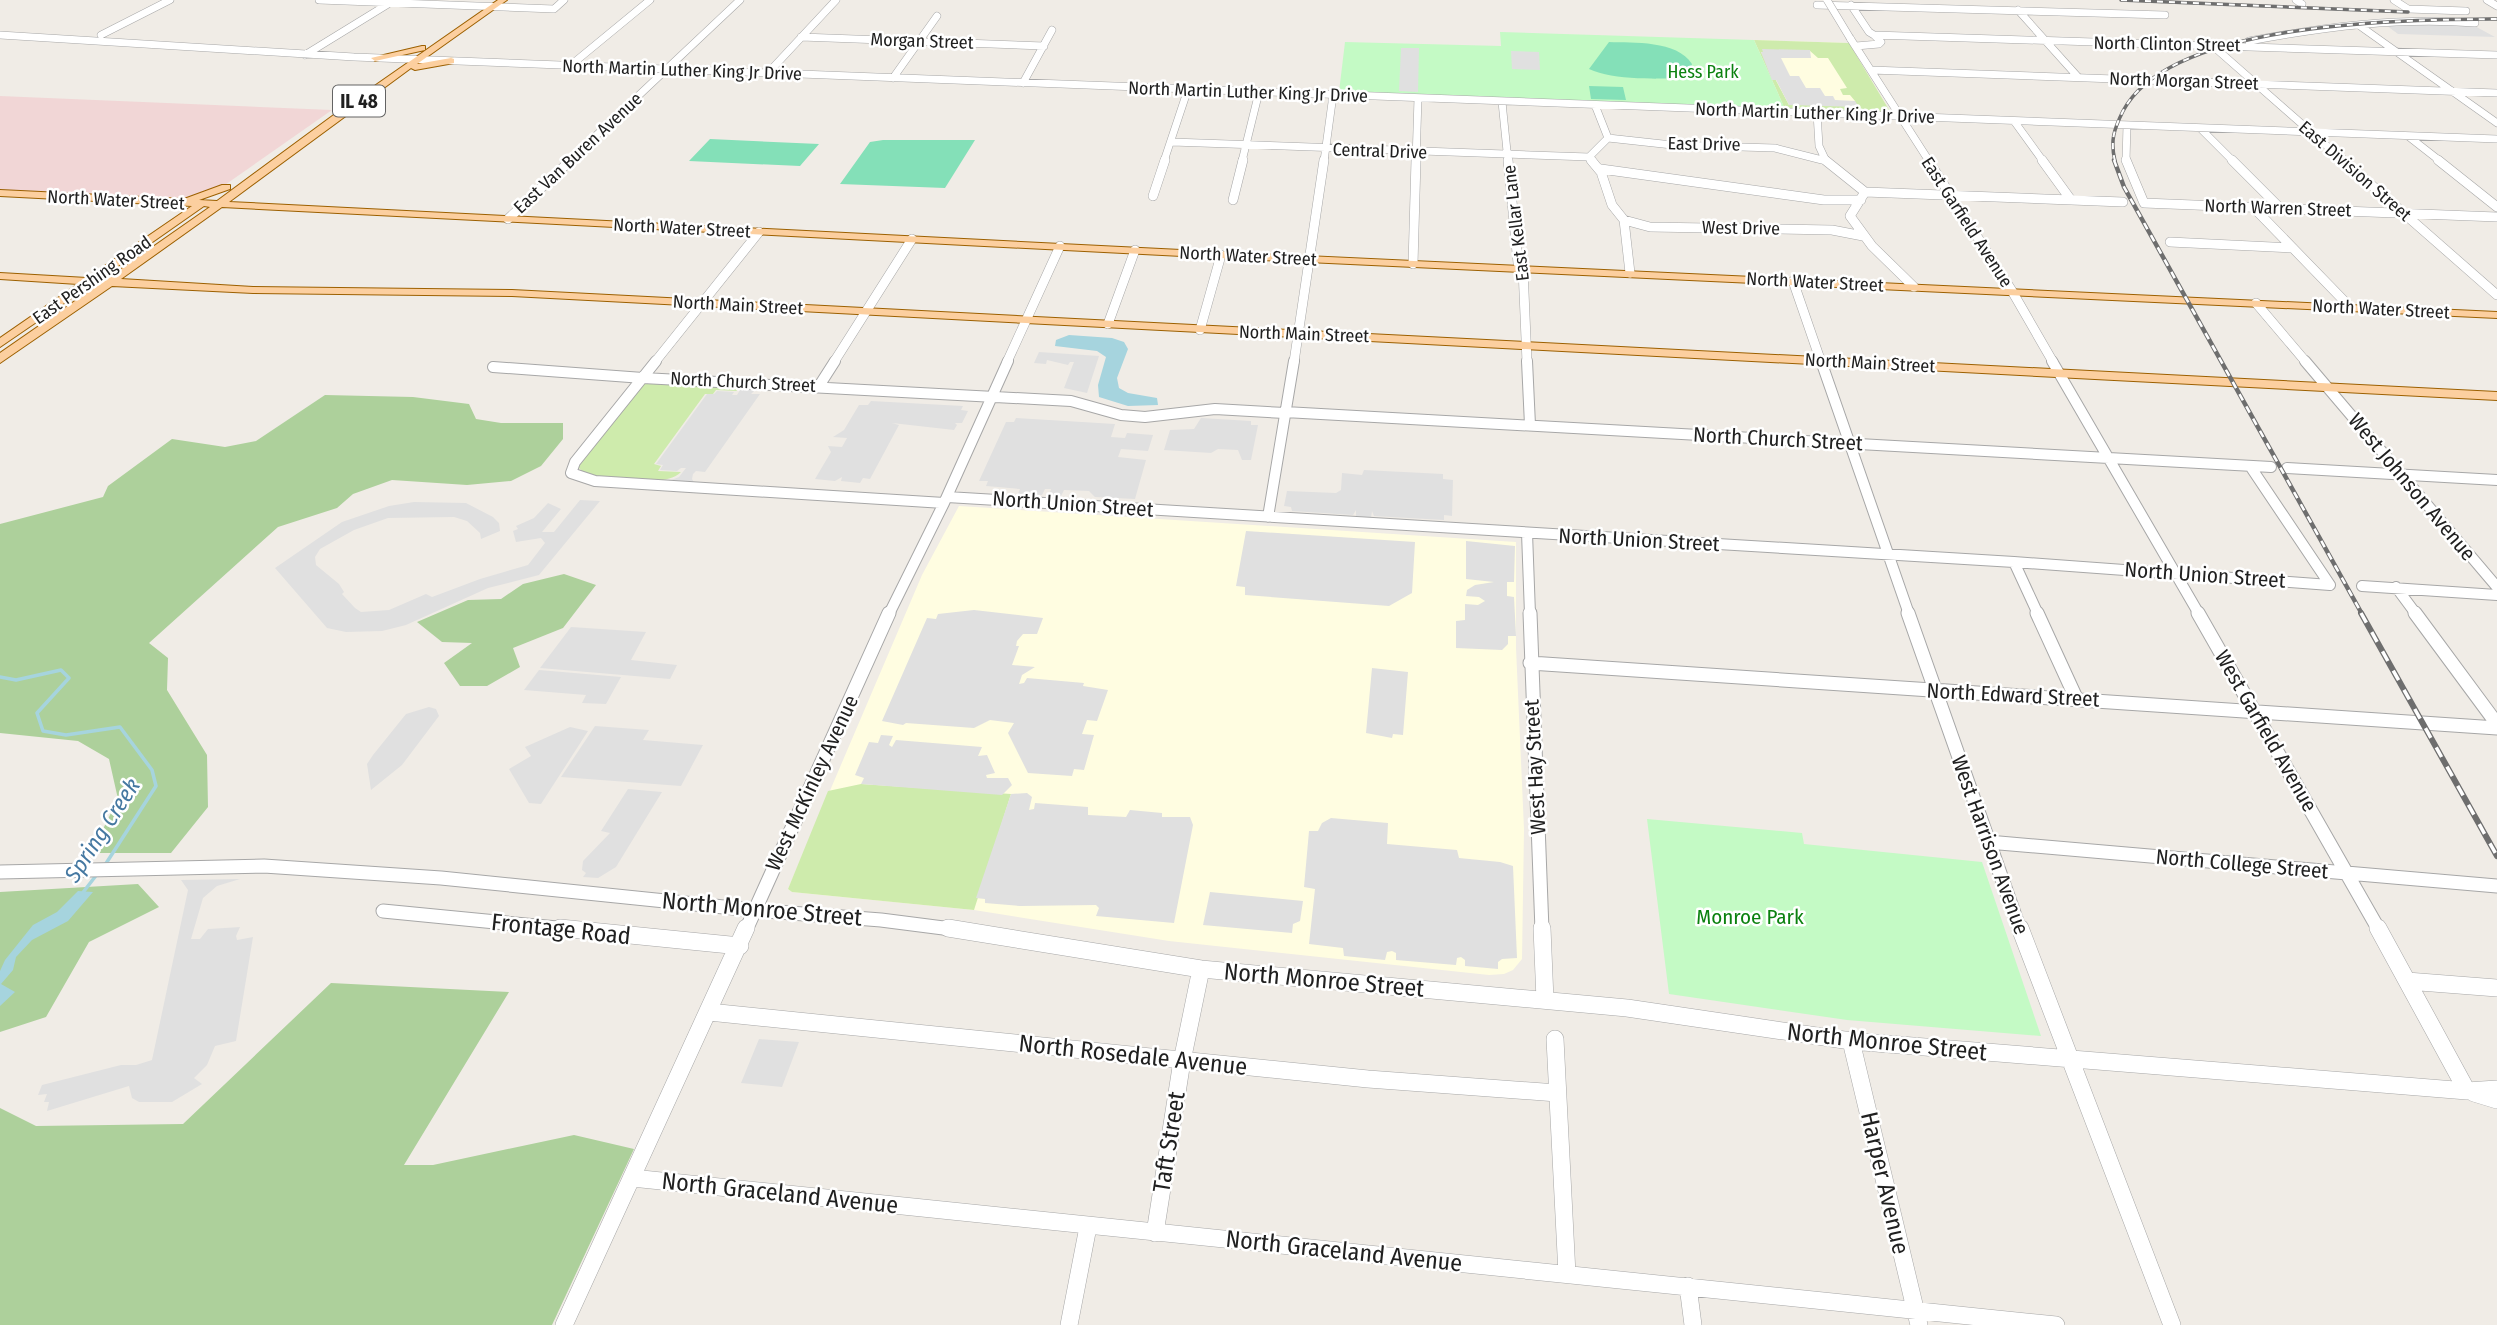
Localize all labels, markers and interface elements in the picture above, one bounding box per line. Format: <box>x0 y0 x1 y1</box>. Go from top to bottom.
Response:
street label: Morgan Street <box>870 28 974 54</box>
street label: North Clinton Street <box>2093 32 2241 56</box>
street label: North Martin Luther King Jr Drive <box>562 55 802 85</box>
park label: Hess Park <box>1667 61 1739 83</box>
street label: North Morgan Street <box>2109 67 2259 95</box>
street label: North Martin Luther King Jr Drive <box>1128 77 1368 107</box>
road number: IL 48 <box>333 86 385 116</box>
street label: East Van Buren Avenue <box>509 88 647 218</box>
street label: North Martin Luther King Jr Drive <box>1695 98 1935 128</box>
street label: East Division Street <box>2294 116 2416 226</box>
street label: East Drive <box>1667 132 1741 156</box>
street label: Central Drive <box>1332 138 1428 164</box>
street label: East Garfield Avenue <box>1917 153 2017 291</box>
street label: East Kellar Lane <box>1498 164 1534 282</box>
street label: North Water Street <box>47 185 185 215</box>
street label: North Warren Street <box>2204 194 2352 222</box>
street label: North Water Street <box>613 213 751 243</box>
street label: West Drive <box>1702 216 1780 240</box>
street label: East Pershing Road <box>28 231 156 329</box>
street label: North Water Street <box>1179 241 1317 271</box>
street label: North Water Street <box>1746 267 1884 297</box>
street label: North Main Street <box>672 291 804 319</box>
street label: North Water Street <box>2312 294 2450 324</box>
street label: North Main Street <box>1238 321 1370 347</box>
street label: North Main Street <box>1804 349 1936 377</box>
street label: North Church Street <box>670 367 816 397</box>
street label: West Johnson Avenue <box>2343 408 2481 566</box>
street label: North Church Street <box>1692 422 1864 456</box>
street label: North Union Street <box>992 485 1155 523</box>
street label: North Union Street <box>1558 523 1720 557</box>
street label: North Union Street <box>2124 556 2287 594</box>
street label: West Garfield Avenue <box>2209 646 2323 816</box>
street label: North Edward Street <box>1926 677 2100 713</box>
street label: West McKinley Avenue <box>760 691 864 875</box>
street label: West Hay Street <box>1518 699 1552 835</box>
street label: West Harrison Avenue <box>1946 752 2034 938</box>
water label: Spring Creek <box>58 773 146 888</box>
street label: North College Street <box>2155 844 2329 885</box>
street label: North Monroe Street <box>661 886 863 932</box>
park label: Monroe Park <box>1696 904 1804 930</box>
street label: Frontage Road <box>490 908 632 950</box>
street label: North Monroe Street <box>1223 957 1425 1003</box>
street label: North Monroe Street <box>1786 1018 1988 1066</box>
street label: North Rosedale Avenue <box>1017 1029 1249 1081</box>
street label: Taft Street <box>1147 1090 1191 1194</box>
street label: Harper Avenue <box>1855 1109 1915 1257</box>
street label: North Graceland Avenue <box>660 1167 900 1219</box>
street label: North Graceland Avenue <box>1224 1225 1464 1277</box>

